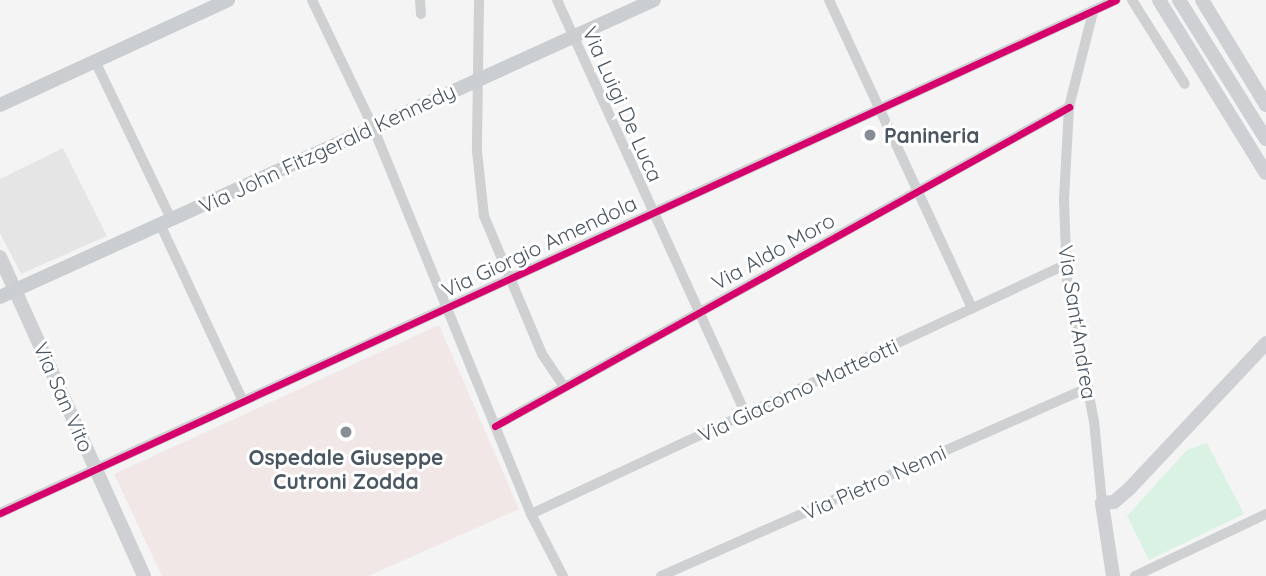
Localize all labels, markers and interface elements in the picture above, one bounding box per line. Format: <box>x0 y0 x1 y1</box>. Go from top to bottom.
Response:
street label: Via Luigi De Luca <box>577 22 669 186</box>
street label: Via John Fitzgerald Kennedy <box>195 78 459 218</box>
place label: Panineria <box>884 122 979 148</box>
marker: Panineria <box>862 127 878 143</box>
street label: Via Giorgio Amendola <box>438 190 640 302</box>
street label: Via Aldo Moro <box>707 207 839 295</box>
street label: Via Sant'Andrea <box>1053 243 1103 401</box>
street label: Via Giacomo Matteotti <box>694 333 902 447</box>
street label: Via San Vito <box>29 338 99 456</box>
marker: Ospedale Giuseppe Cutroni Zodda <box>336 422 356 442</box>
street label: Via Pietro Nenni <box>798 439 950 525</box>
place label: Ospedale Giuseppe Cutroni Zodda <box>249 444 443 494</box>

